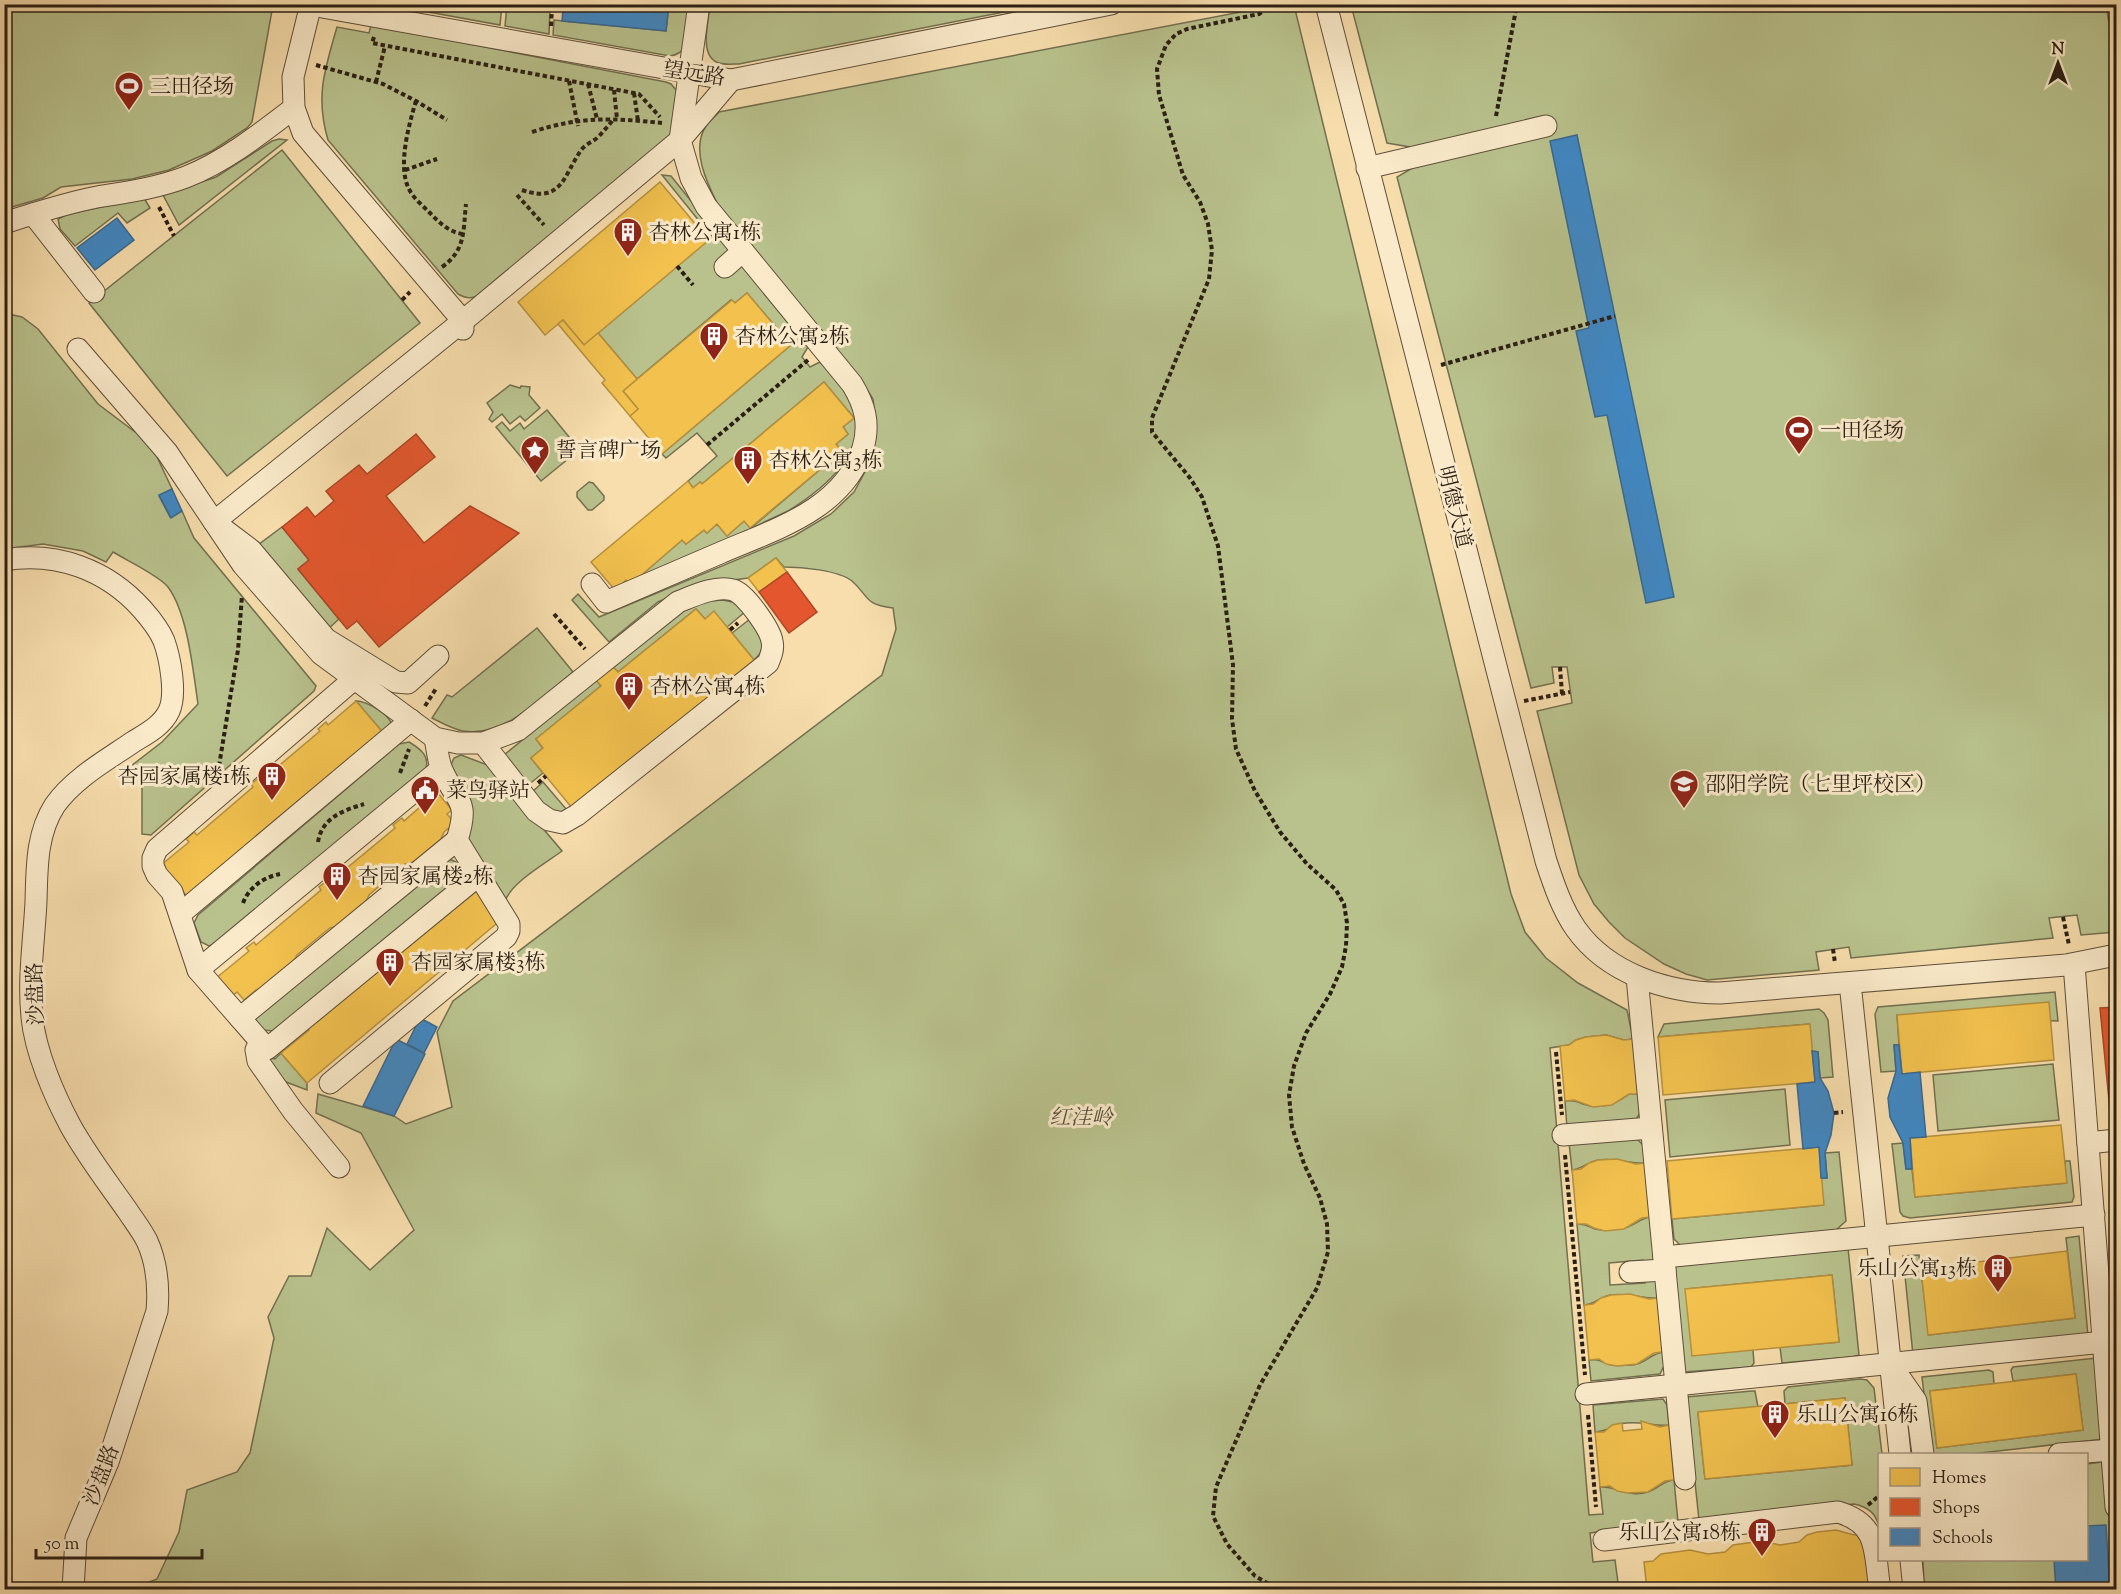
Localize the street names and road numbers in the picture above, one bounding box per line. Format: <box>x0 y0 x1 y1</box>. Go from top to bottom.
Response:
street label: 望远路 <box>660 55 727 95</box>
street label: 明德大道 <box>1428 463 1478 552</box>
street label: 沙盘路 <box>21 962 53 1026</box>
street label: 沙盘路 <box>78 1441 128 1511</box>

